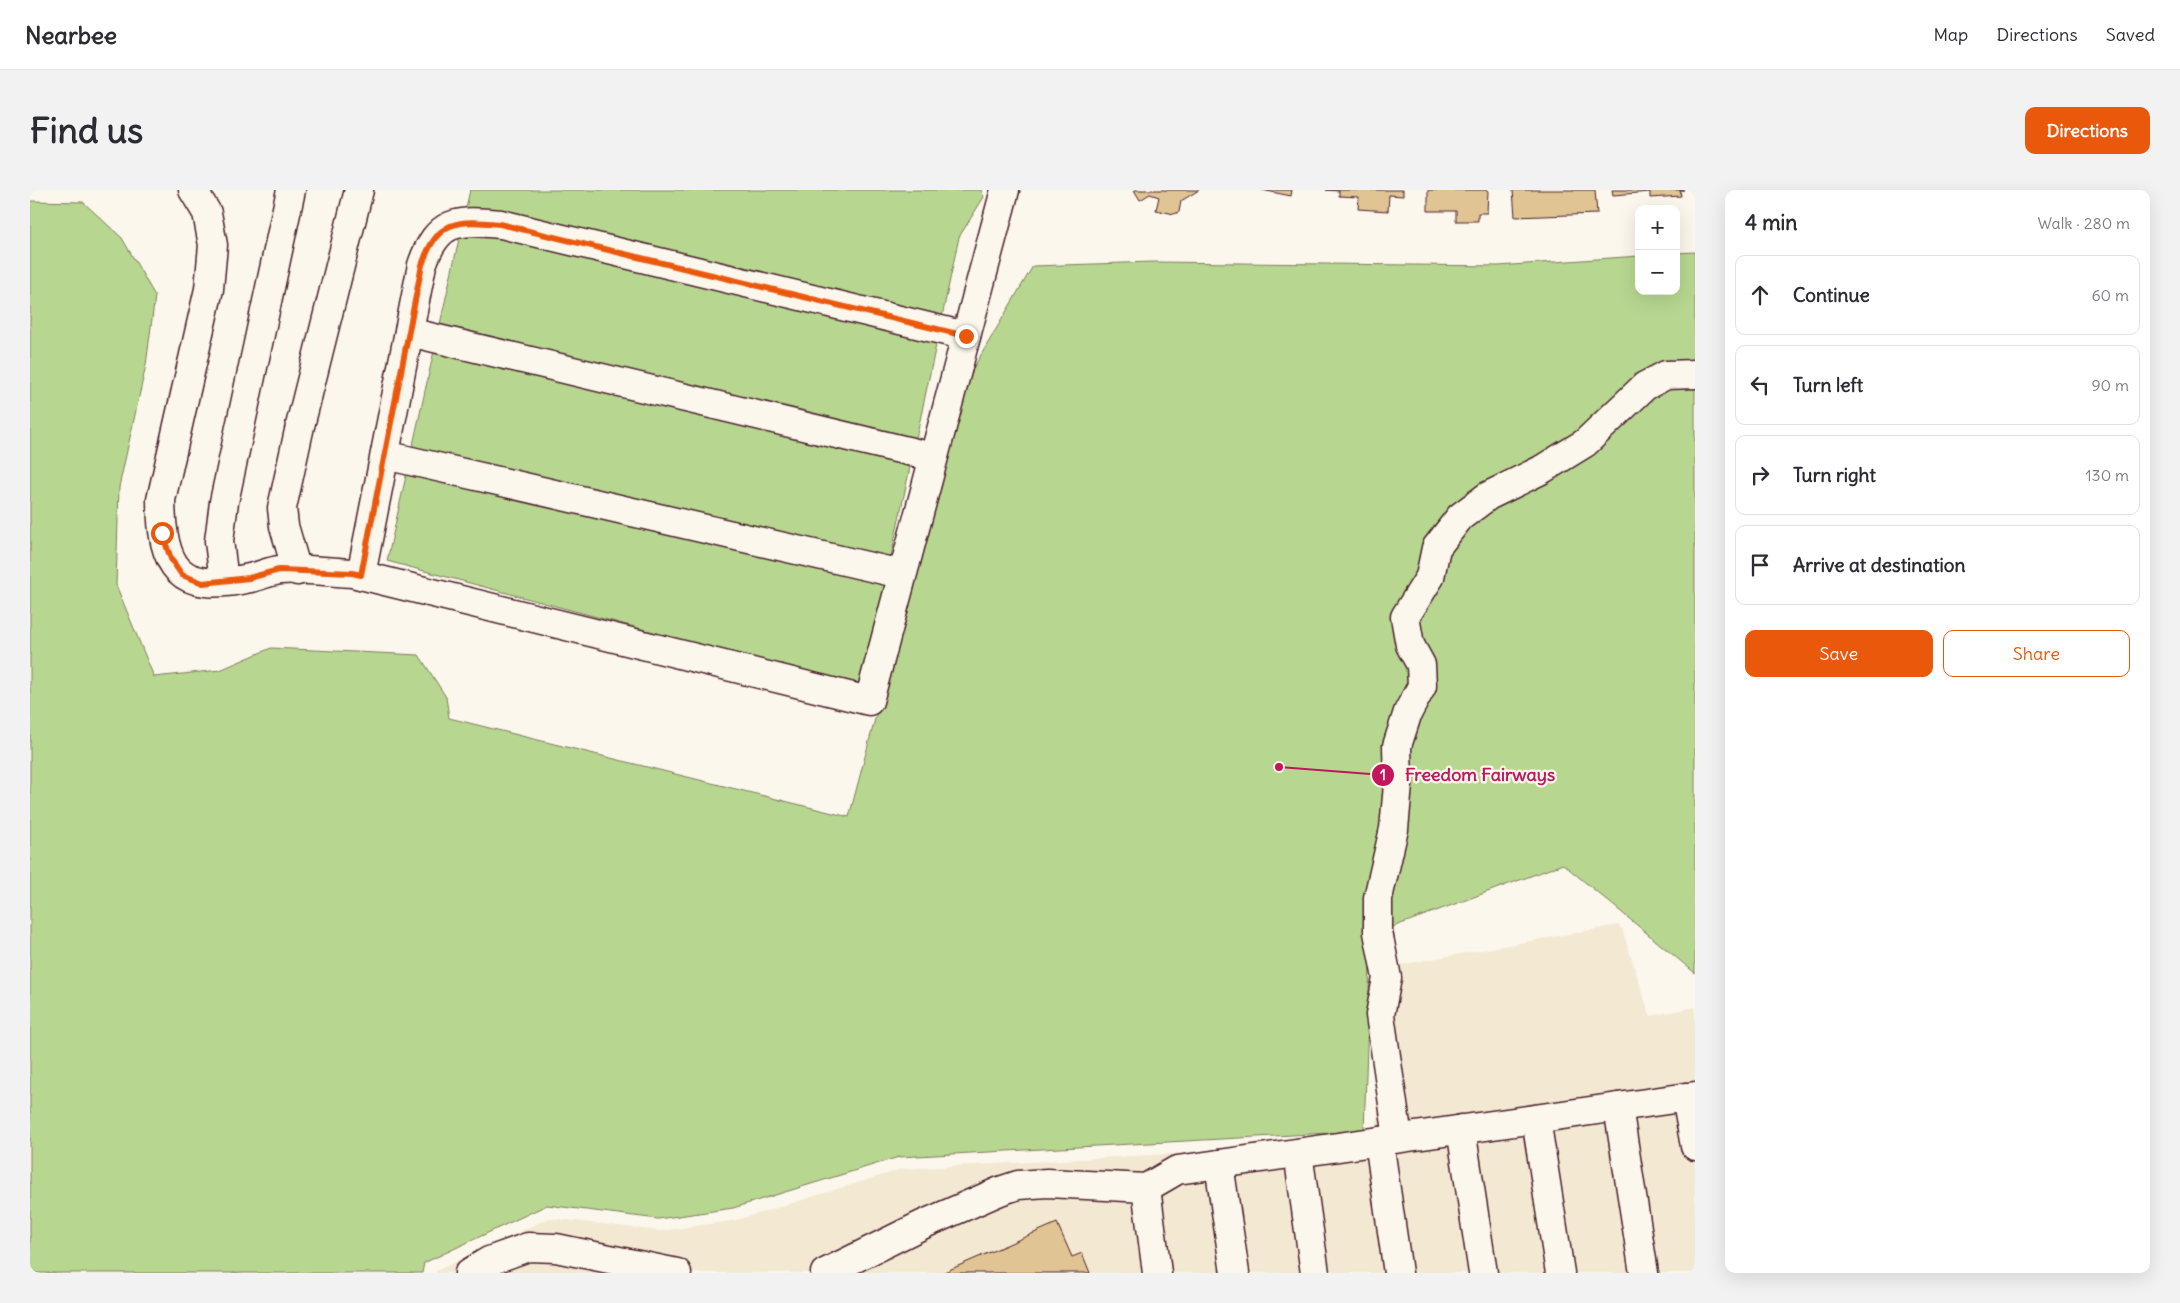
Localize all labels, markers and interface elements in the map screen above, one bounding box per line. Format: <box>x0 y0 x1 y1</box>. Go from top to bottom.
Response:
text: Nearbee <box>25 20 117 50</box>
text: Map <box>1933 23 1968 46</box>
text: Directions <box>1996 23 2078 46</box>
text: Saved <box>2106 23 2155 46</box>
button: Directions <box>2025 107 2150 154</box>
text: Find us <box>30 108 143 152</box>
map controls <box>1635 205 1680 295</box>
button: + <box>1635 205 1680 250</box>
text: 4 min <box>1745 209 1797 236</box>
text: Walk · 280 m <box>2038 213 2130 233</box>
button: − <box>1635 250 1680 295</box>
icon: ahead <box>1746 281 1774 309</box>
text: Continue <box>1793 283 1870 307</box>
text: 60 m <box>2091 285 2129 305</box>
route end <box>955 325 978 348</box>
icon: left <box>1746 371 1774 399</box>
text: Turn left <box>1793 373 1863 397</box>
text: 90 m <box>2091 375 2129 395</box>
icon: right <box>1746 461 1774 489</box>
text: Turn right <box>1793 463 1876 487</box>
text: 130 m <box>2085 465 2129 485</box>
route start <box>151 522 174 545</box>
icon: arrive <box>1746 551 1774 579</box>
text: Arrive at destination <box>1793 553 1966 577</box>
button: Save <box>1745 630 1933 677</box>
button: Share <box>1943 630 2130 677</box>
callout: Freedom Fairways <box>1370 758 1566 791</box>
text: Freedom Fairways <box>1405 763 1555 786</box>
text: 1 <box>1380 765 1386 784</box>

